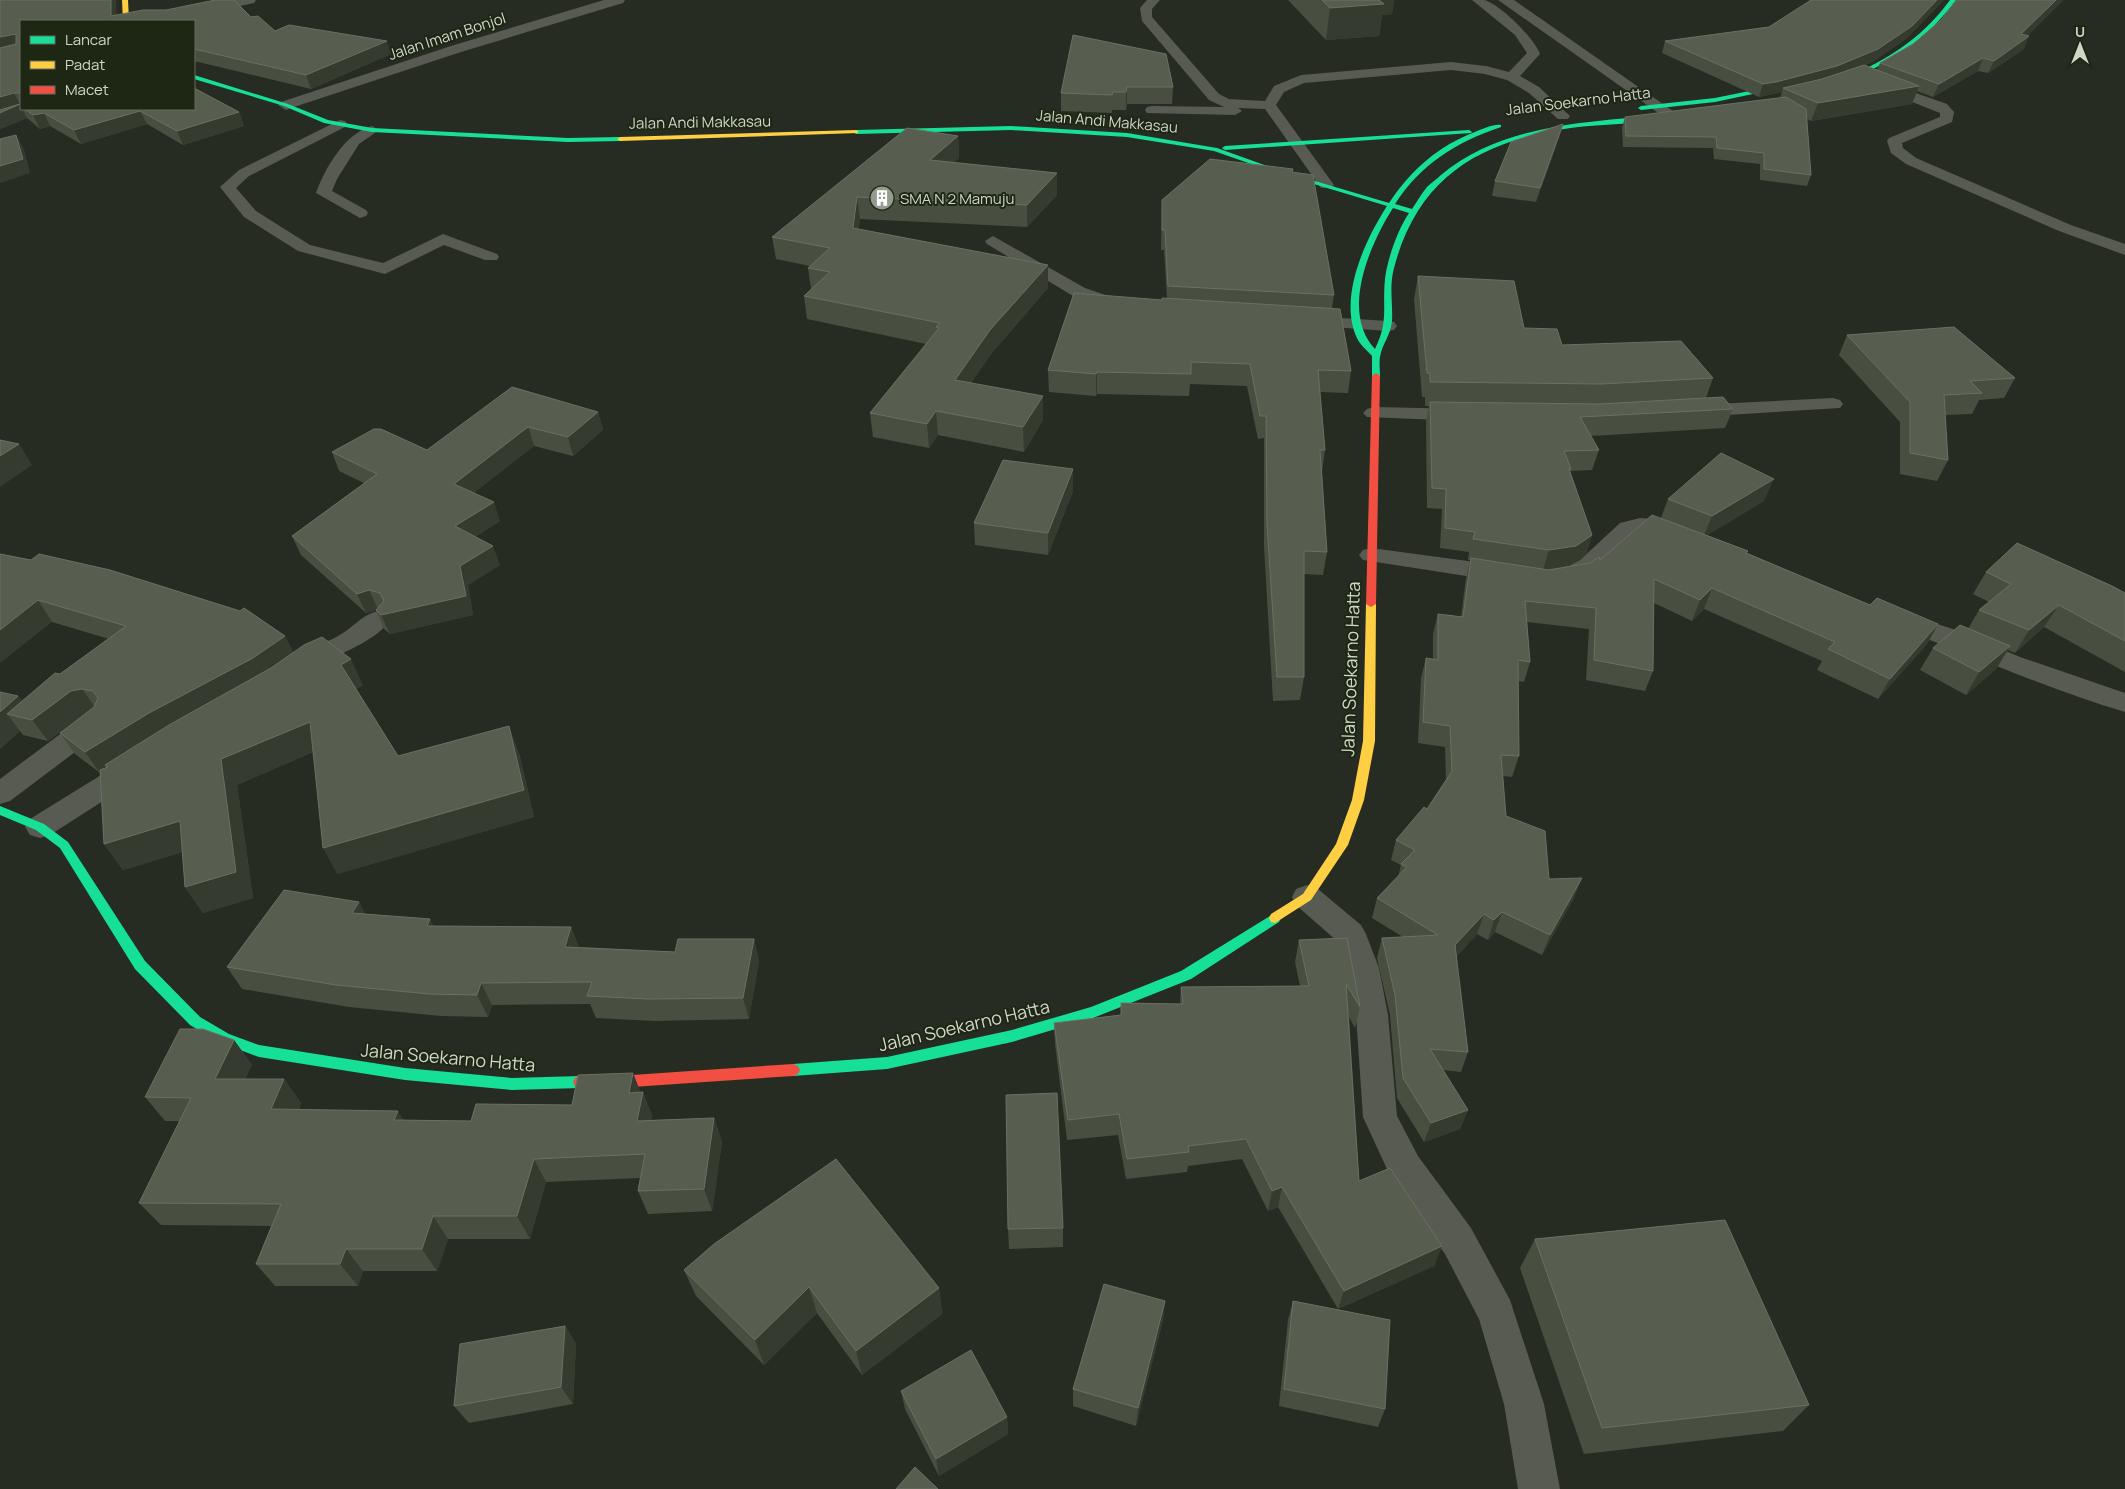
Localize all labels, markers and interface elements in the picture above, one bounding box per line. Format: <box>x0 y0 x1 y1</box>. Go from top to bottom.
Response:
street label: Jalan Imam Bonjol <box>386 7 508 65</box>
legend <box>20 20 195 110</box>
north arrow <box>2055 20 2105 70</box>
text: U <box>2075 22 2085 41</box>
text: Lancar <box>65 29 112 50</box>
text: Padat <box>65 54 105 75</box>
text: Macet <box>65 79 109 100</box>
street label: Jalan Soekarno Hatta <box>1504 82 1652 120</box>
street label: Jalan Andi Makkasau <box>1035 104 1179 138</box>
street label: Jalan Andi Makkasau <box>629 110 771 134</box>
building icon: SMA N 2 Mamuju <box>869 185 895 211</box>
place label: SMA N 2 Mamuju <box>900 188 1014 209</box>
street label: Jalan Soekarno Hatta <box>1335 581 1365 757</box>
street label: Jalan Soekarno Hatta <box>876 994 1052 1056</box>
street label: Jalan Soekarno Hatta <box>360 1037 536 1077</box>

